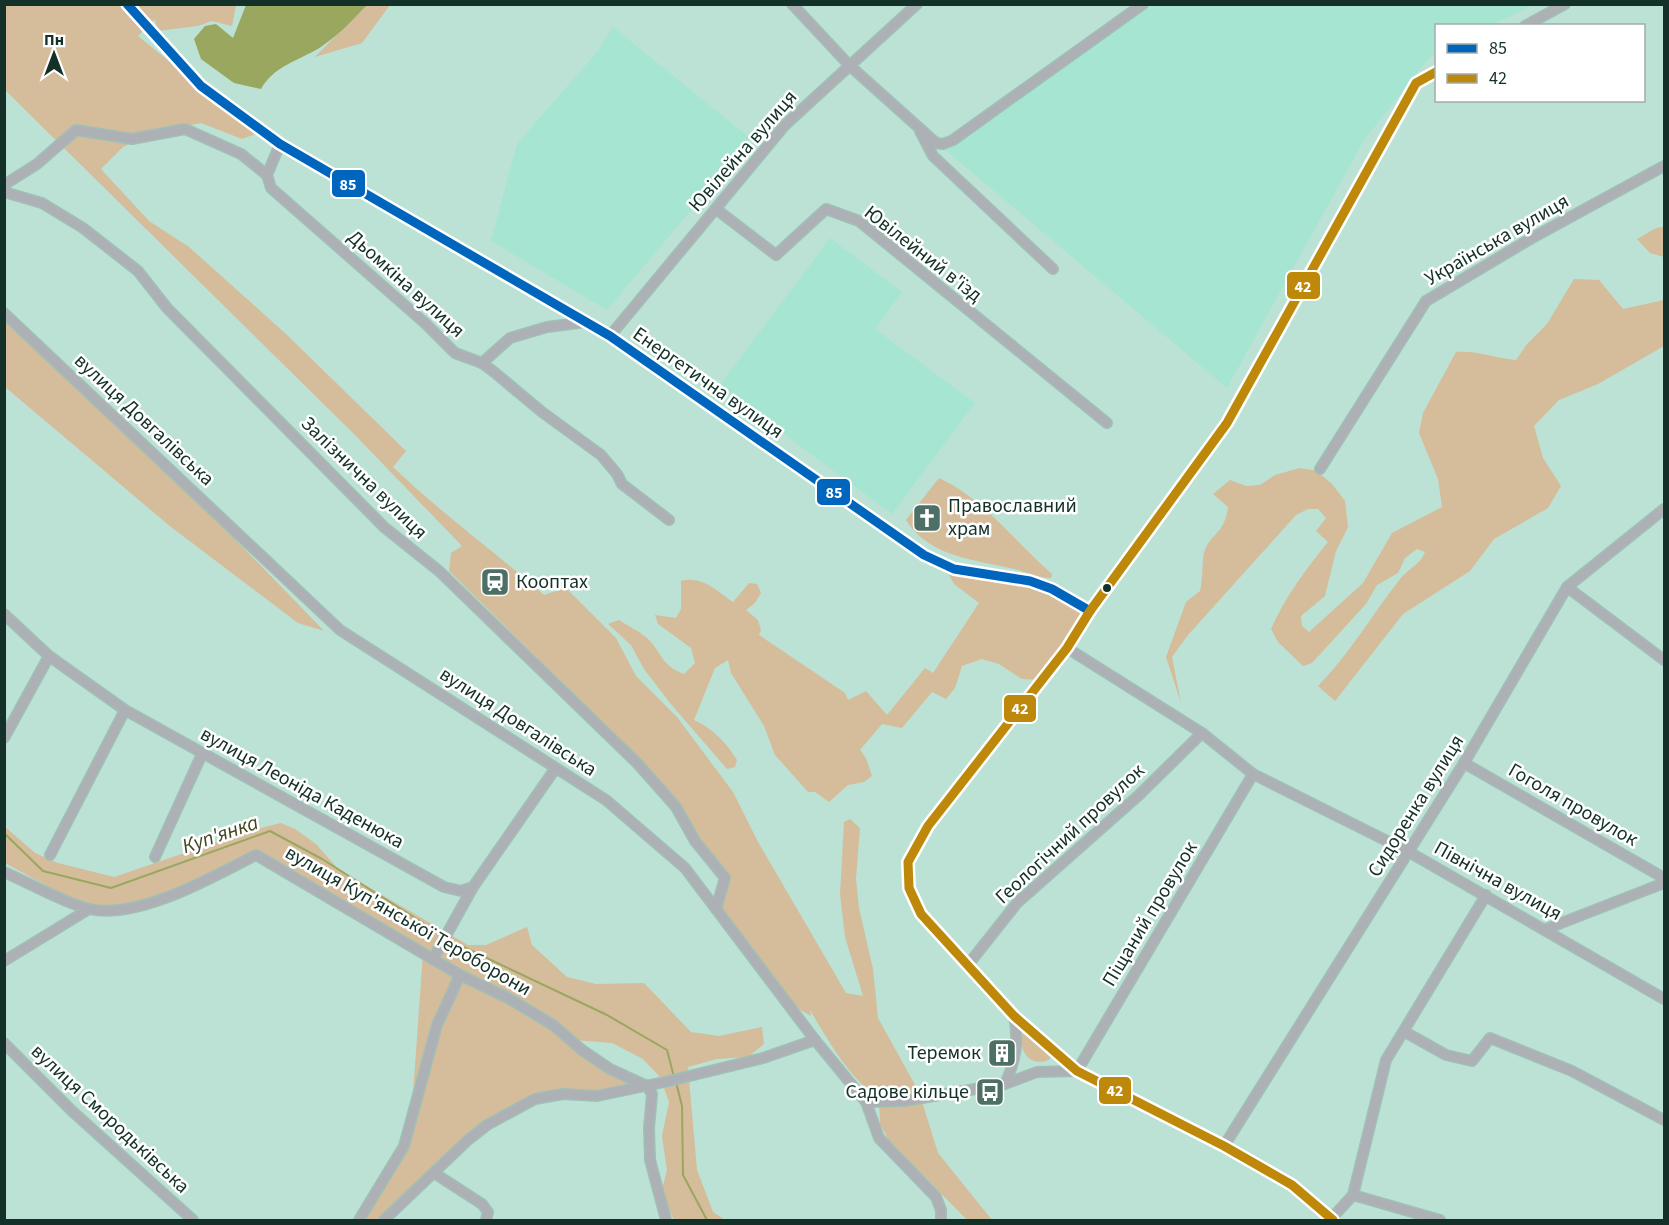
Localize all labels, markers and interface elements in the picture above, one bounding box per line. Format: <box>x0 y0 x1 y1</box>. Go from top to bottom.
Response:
north arrow <box>24 24 84 84</box>
legend <box>1435 24 1645 102</box>
text: Пн <box>44 29 64 51</box>
text: 85 <box>1489 36 1507 61</box>
text: 42 <box>1489 66 1507 91</box>
street label: Ювілейна вулиця <box>682 84 804 218</box>
line badge: 85 <box>331 169 366 198</box>
text: 85 <box>340 174 356 196</box>
street label: Українська вулиця <box>1420 187 1574 293</box>
street label: Ювілейний в'їзд <box>858 199 988 309</box>
street label: Дьомкіна вулиця <box>341 224 471 344</box>
line badge: 42 <box>1286 271 1321 300</box>
text: 42 <box>1295 276 1311 298</box>
street label: Енергетична вулиця <box>627 320 789 446</box>
street label: вулиця Довгалівська <box>68 347 220 493</box>
street label: Залізнична вулиця <box>294 410 434 546</box>
line badge: 85 <box>816 478 851 506</box>
text: 85 <box>826 482 842 504</box>
place label: Православний храм <box>948 492 1077 543</box>
church icon: Православний храм <box>911 502 943 534</box>
station icon: Кооптах <box>479 566 511 598</box>
place label: Кооптах <box>516 568 588 596</box>
unlabelled marker <box>1101 582 1113 594</box>
street label: вулиця Довгалівська <box>434 661 602 783</box>
line badge: 42 <box>1003 694 1037 723</box>
text: 42 <box>1012 698 1028 720</box>
street label: вулиця Леоніда Каденюка <box>195 720 409 856</box>
street label: Сидоренка вулиця <box>1361 729 1471 883</box>
street label: Геологічний провулок <box>989 757 1151 911</box>
street label: Гоголя провулок <box>1503 757 1643 854</box>
water label: Куп'янка <box>178 807 262 861</box>
street label: Північна вулиця <box>1429 834 1567 928</box>
street label: Піщаний провулок <box>1096 836 1204 992</box>
street label: вулиця Куп'янської Тероборони <box>280 839 536 1003</box>
building icon: Теремок <box>986 1037 1018 1069</box>
street label: вулиця Смородьківська <box>24 1038 196 1200</box>
place label: Теремок <box>907 1039 981 1067</box>
bus stop icon: Садове кільце <box>974 1076 1006 1108</box>
line badge: 42 <box>1098 1076 1132 1105</box>
place label: Садове кільце <box>846 1078 969 1106</box>
text: 42 <box>1107 1080 1123 1102</box>

